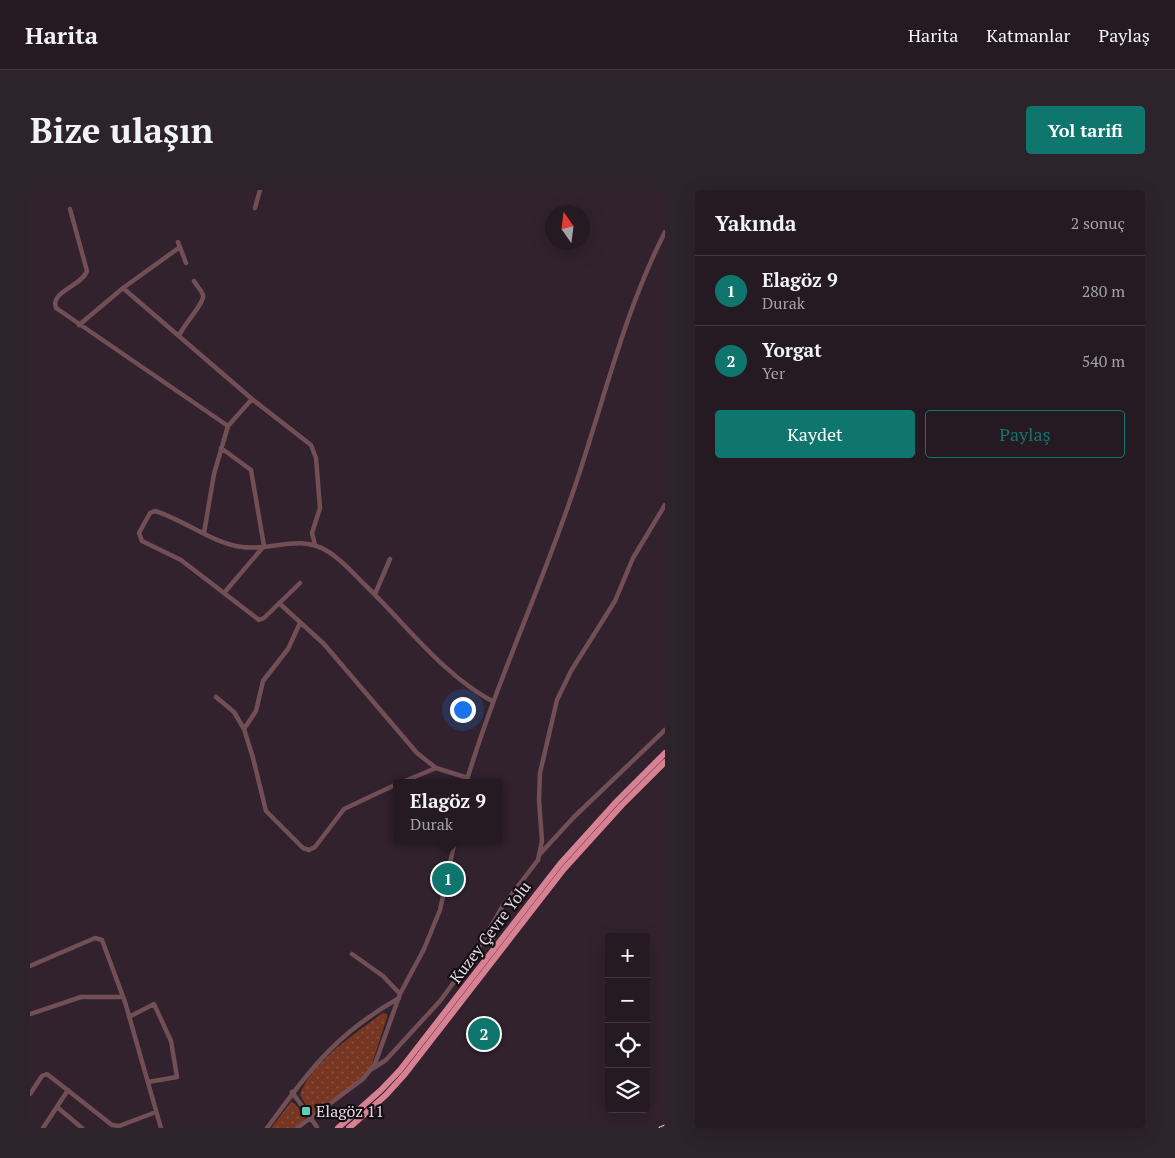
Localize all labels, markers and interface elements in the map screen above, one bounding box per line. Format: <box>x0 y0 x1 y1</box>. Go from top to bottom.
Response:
text: Harita <box>25 19 98 51</box>
text: Harita <box>908 23 958 47</box>
text: Katmanlar <box>986 23 1070 47</box>
text: Paylaş <box>1098 23 1150 47</box>
button: Yol tarifi <box>1026 106 1145 154</box>
text: Bize ulaşın <box>30 107 213 153</box>
north arrow <box>545 205 590 250</box>
text: Yakında <box>715 209 796 237</box>
text: 2 sonuç <box>1071 212 1125 234</box>
text: Elagöz 9 <box>762 267 838 292</box>
text: 1 <box>726 280 736 302</box>
text: 280 m <box>1082 280 1125 302</box>
text: Durak <box>762 292 805 314</box>
text: Yorgat <box>762 337 822 362</box>
text: 2 <box>726 350 736 372</box>
text: 540 m <box>1082 350 1125 372</box>
text: Yer <box>762 362 785 384</box>
button: Kaydet <box>715 410 915 458</box>
button: Paylaş <box>925 410 1125 458</box>
your location <box>450 697 476 723</box>
popup <box>393 779 503 844</box>
text: Elagöz 9 <box>410 788 486 813</box>
text: Durak <box>410 813 453 835</box>
pin: 1 <box>432 860 464 898</box>
street label: Kuzey Çevre Yolu <box>444 876 536 988</box>
map controls <box>605 933 650 1113</box>
button: + <box>605 933 650 978</box>
button: − <box>605 978 650 1023</box>
pin: 2 <box>468 1015 500 1053</box>
button: locate <box>605 1023 650 1068</box>
button: layers <box>605 1068 650 1113</box>
place label: Elagöz 11 <box>316 1100 384 1122</box>
marker: Elagöz 11 <box>300 1105 312 1117</box>

